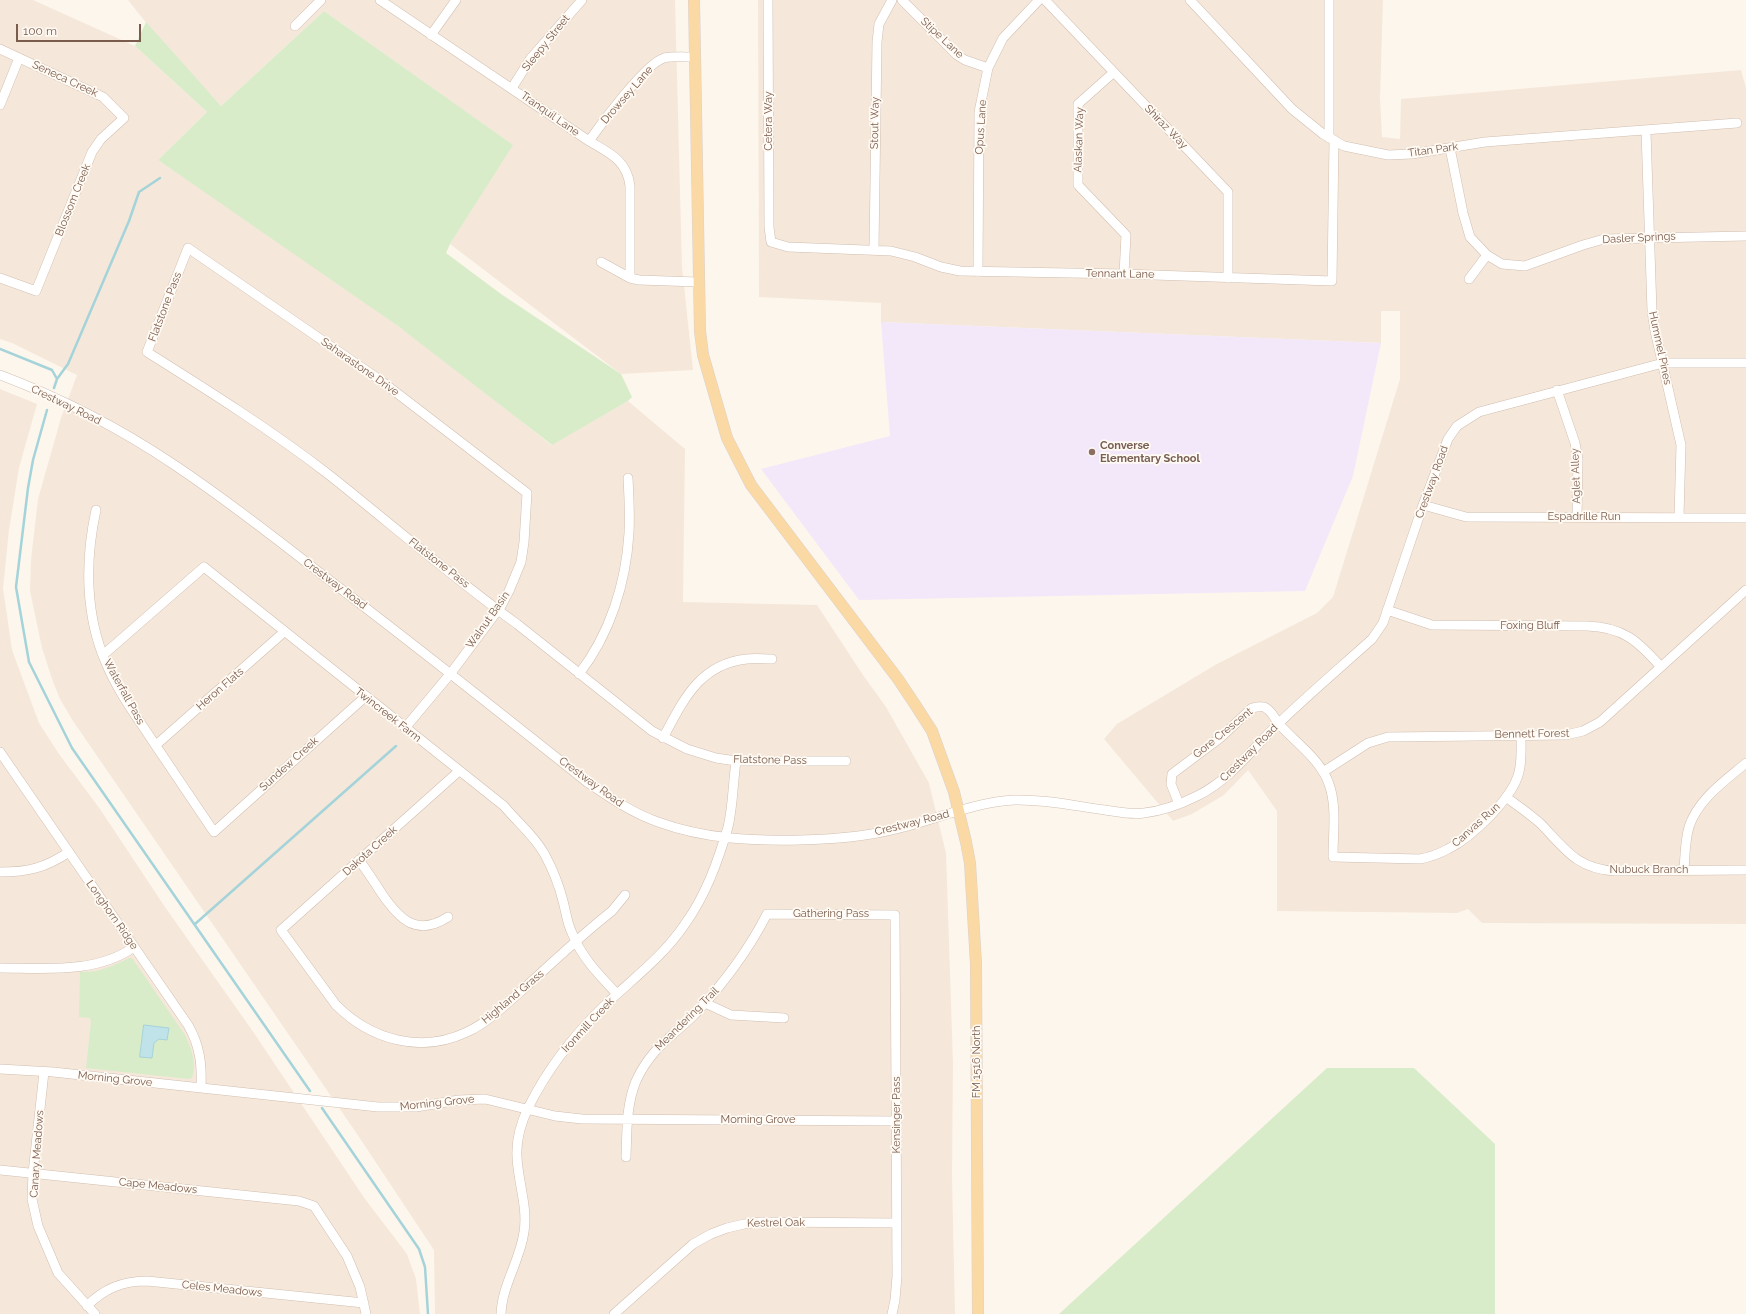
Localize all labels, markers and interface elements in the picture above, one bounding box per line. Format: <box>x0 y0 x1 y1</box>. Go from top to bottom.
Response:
street label: Sleepy Street <box>519 12 573 74</box>
street label: Stipe Lane <box>918 15 966 61</box>
scale bar <box>18 16 143 42</box>
text: 100 m <box>23 24 57 38</box>
street label: Seneca Creek <box>30 58 100 100</box>
street label: Drowsey Lane <box>598 63 656 127</box>
street label: Tranquil Lane <box>518 89 582 139</box>
street label: Cetera Way <box>762 91 776 151</box>
street label: Stout Way <box>868 97 882 149</box>
street label: Opus Lane <box>972 99 990 155</box>
street label: Shiraz Way <box>1142 102 1190 152</box>
street label: Alaskan Way <box>1071 107 1087 173</box>
street label: Titan Park <box>1407 140 1459 160</box>
street label: Blossom Creek <box>52 162 94 238</box>
street label: Dasler Springs <box>1602 229 1676 247</box>
street label: Tennant Lane <box>1085 267 1155 281</box>
street label: Flatstone Pass <box>146 270 184 344</box>
street label: Hummel Pines <box>1646 310 1674 386</box>
street label: Saharastone Drive <box>318 335 402 399</box>
street label: Crestway Road <box>29 382 103 428</box>
place label: Converse Elementary School <box>1100 439 1200 465</box>
street label: Crestway Road <box>1413 444 1451 520</box>
marker: Converse Elementary School <box>1087 447 1097 457</box>
street label: Aglet Alley <box>1568 448 1584 504</box>
street label: Espadrille Run <box>1547 510 1621 524</box>
street label: Flatstone Pass <box>406 535 472 591</box>
street label: Crestway Road <box>300 556 370 612</box>
street label: Walnut Basin <box>463 589 513 651</box>
street label: Foxing Bluff <box>1500 619 1560 633</box>
street label: Waterfall Pass <box>101 657 147 727</box>
street label: Heron Flats <box>194 665 246 713</box>
street label: Twincreek Farm <box>352 685 424 745</box>
street label: Gore Crescent <box>1191 705 1255 761</box>
street label: Crestway Road <box>1217 721 1281 785</box>
street label: Bennett Forest <box>1494 727 1570 741</box>
street label: Sundew Creek <box>257 734 321 794</box>
street label: Flatstone Pass <box>733 753 807 767</box>
street label: Crestway Road <box>556 754 626 810</box>
street label: Canvas Run <box>1449 800 1503 850</box>
street label: Crestway Road <box>873 807 951 839</box>
street label: Dakota Creek <box>340 823 400 879</box>
street label: Nubuck Branch <box>1609 863 1689 877</box>
street label: Longhorn Ridge <box>83 878 141 952</box>
street label: Gathering Pass <box>793 907 869 921</box>
street label: Highland Grass <box>479 967 547 1027</box>
street label: Meandering Trail <box>652 984 722 1054</box>
street label: Ironmill Creek <box>559 995 617 1055</box>
street label: FM 1516 North <box>970 1026 984 1098</box>
street label: Morning Grove <box>77 1069 153 1089</box>
street label: Kensinger Pass <box>890 1076 904 1154</box>
street label: Morning Grove <box>399 1093 475 1113</box>
street label: Canary Meadows <box>27 1110 47 1198</box>
street label: Morning Grove <box>721 1113 795 1127</box>
street label: Cape Meadows <box>118 1175 198 1197</box>
street label: Kestrel Oak <box>747 1216 805 1230</box>
street label: Celes Meadows <box>181 1278 263 1300</box>

